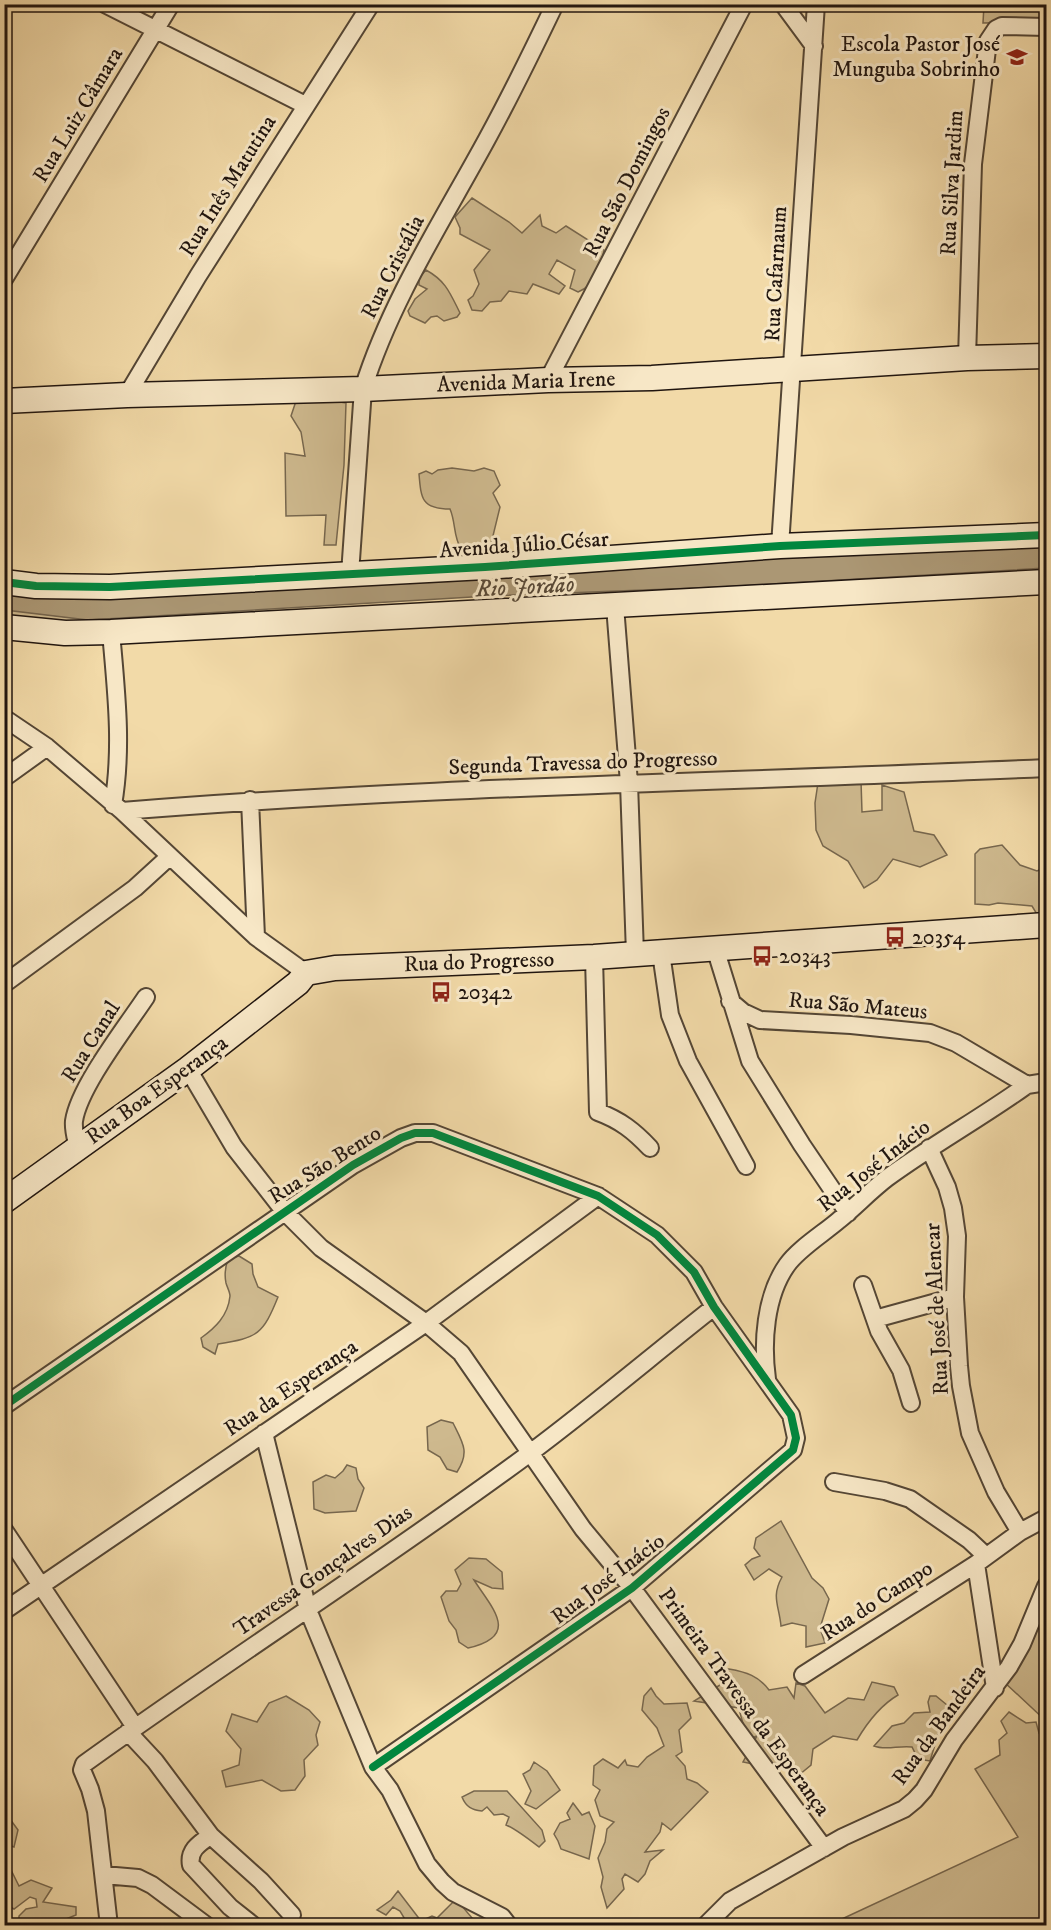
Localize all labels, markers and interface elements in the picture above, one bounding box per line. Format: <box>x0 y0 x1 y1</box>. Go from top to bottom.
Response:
place label: Escola Pastor José Munguba Sobrinho <box>832 31 1000 83</box>
street label: Rua Luiz Câmara <box>27 42 129 188</box>
school or university icon: Escola Pastor José Munguba Sobrinho <box>1005 45 1029 69</box>
street label: Rua São Domingos <box>577 102 677 262</box>
street label: Rua Inês Matutina <box>174 110 283 262</box>
street label: Rua Silva Jardim <box>935 110 969 256</box>
street label: Rua Cafarnaum <box>759 205 793 343</box>
street label: Rua Cristália <box>355 210 431 323</box>
street label: Avenida Maria Irene <box>436 365 616 399</box>
street label: Avenida Júlio César <box>438 526 610 564</box>
water label: Rio Jordão <box>474 569 575 605</box>
street label: Segunda Travessa do Progresso <box>448 745 718 781</box>
place label: 20354 <box>912 924 967 951</box>
bus stop icon: 20354 <box>883 925 907 949</box>
place label: 20343 <box>779 943 831 970</box>
bus stop icon: 20343 <box>750 944 774 968</box>
street label: Rua do Progresso <box>403 946 555 978</box>
place label: 20342 <box>458 979 513 1006</box>
bus stop icon: 20342 <box>429 980 453 1004</box>
street label: Rua São Mateus <box>787 986 929 1026</box>
street label: Rua Canal <box>56 996 127 1088</box>
street label: Rua Boa Esperança <box>81 1029 234 1151</box>
street label: Rua José Inácio <box>812 1114 936 1218</box>
street label: Rua São Bento <box>264 1120 386 1210</box>
street label: Rua José de Alencar <box>919 1221 955 1396</box>
street label: Rua da Esperança <box>219 1333 363 1443</box>
street label: Travessa Gonçalves Dias <box>229 1499 417 1643</box>
street label: Rua José Inácio <box>546 1528 670 1630</box>
street label: Rua do Campo <box>816 1555 938 1647</box>
street label: Primeira Travessa da Esperança <box>652 1583 836 1822</box>
street label: Rua da Bandeira <box>886 1659 992 1791</box>

